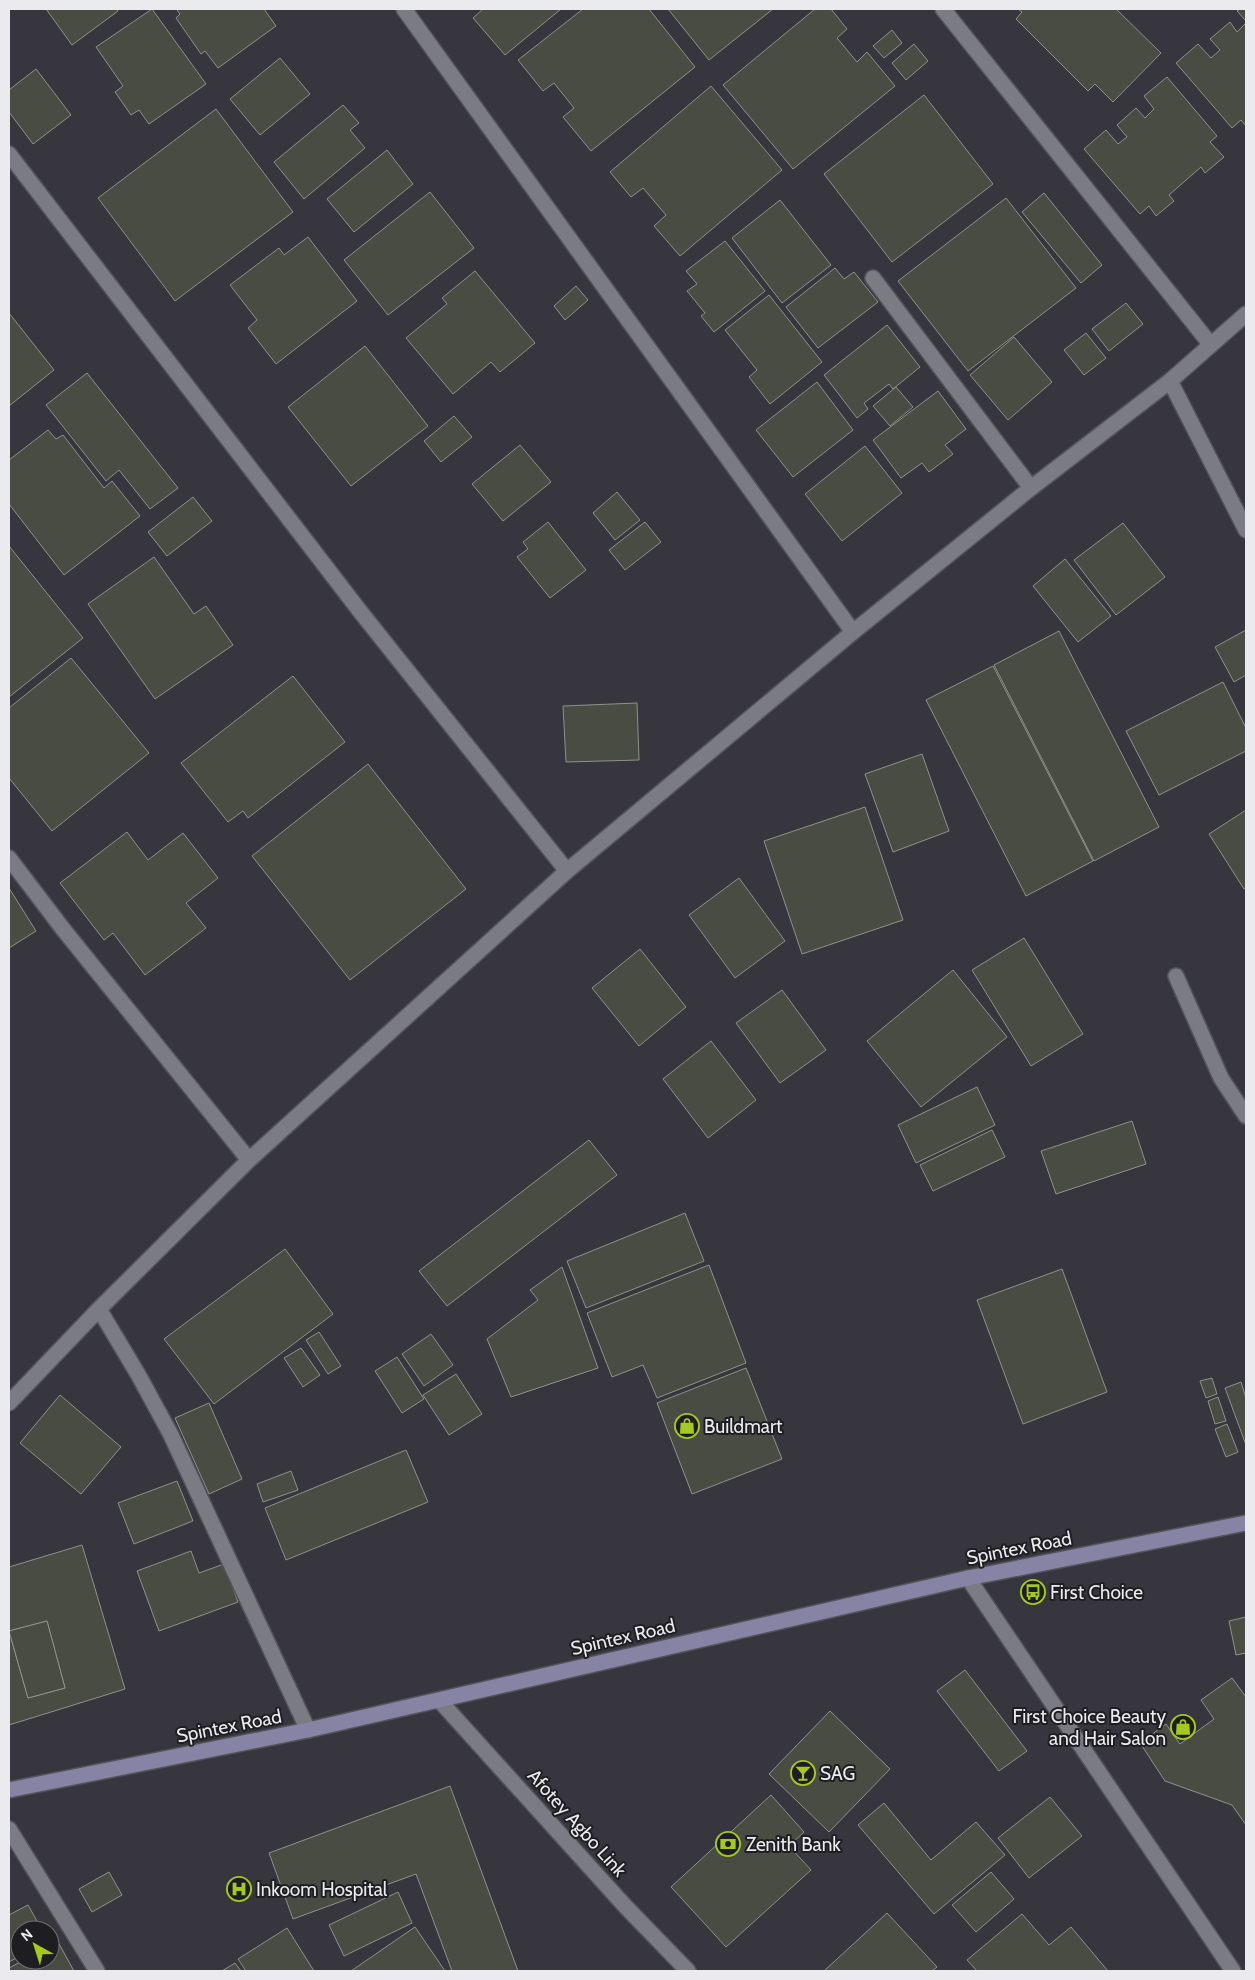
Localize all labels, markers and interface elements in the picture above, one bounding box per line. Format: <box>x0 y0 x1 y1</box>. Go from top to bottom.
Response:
shop icon: Buildmart <box>674 1413 700 1439</box>
place label: Buildmart <box>704 1415 783 1438</box>
street label: Spintex Road <box>965 1527 1073 1569</box>
bus stop icon: First Choice <box>1020 1579 1046 1605</box>
place label: First Choice <box>1050 1581 1143 1604</box>
street label: Spintex Road <box>569 1614 677 1660</box>
street label: Spintex Road <box>175 1705 283 1747</box>
place label: First Choice Beauty and Hair Salon <box>1012 1705 1166 1750</box>
shop icon: First Choice Beauty and Hair Salon <box>1170 1714 1196 1740</box>
bar icon: SAG <box>790 1760 816 1786</box>
place label: SAG <box>820 1762 855 1785</box>
street label: Afotey Agbo Link <box>523 1765 632 1882</box>
bank icon: Zenith Bank <box>715 1831 741 1857</box>
place label: Zenith Bank <box>746 1833 841 1856</box>
hospital icon: Inkoom Hospital <box>226 1876 252 1902</box>
place label: Inkoom Hospital <box>256 1878 388 1901</box>
north arrow <box>10 1920 60 1970</box>
text: N <box>17 1925 36 1945</box>

